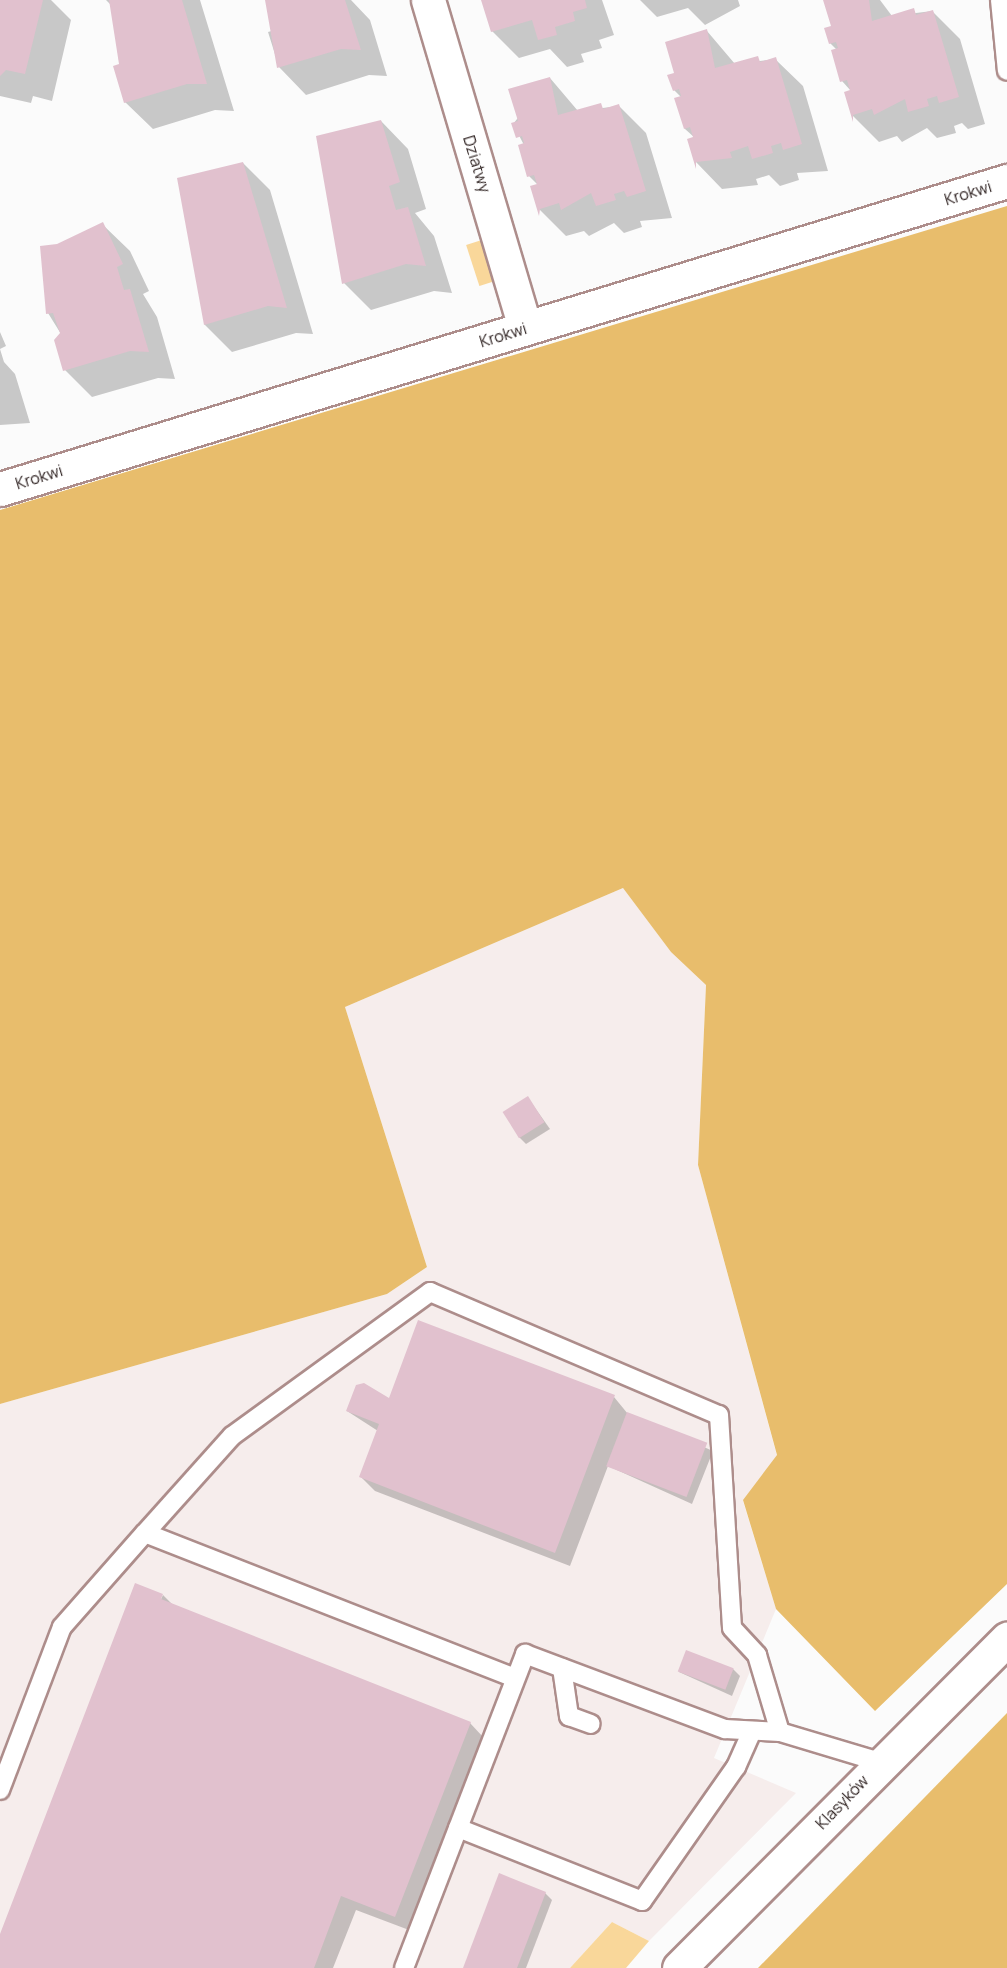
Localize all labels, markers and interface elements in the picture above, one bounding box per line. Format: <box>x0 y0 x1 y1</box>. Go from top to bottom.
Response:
street label: Dziatwy <box>459 133 495 195</box>
street label: Krokwi <box>942 177 994 209</box>
street label: Krokwi <box>477 319 529 351</box>
street label: Krokwi <box>13 461 65 493</box>
street label: Klasyków <box>812 1771 872 1833</box>

